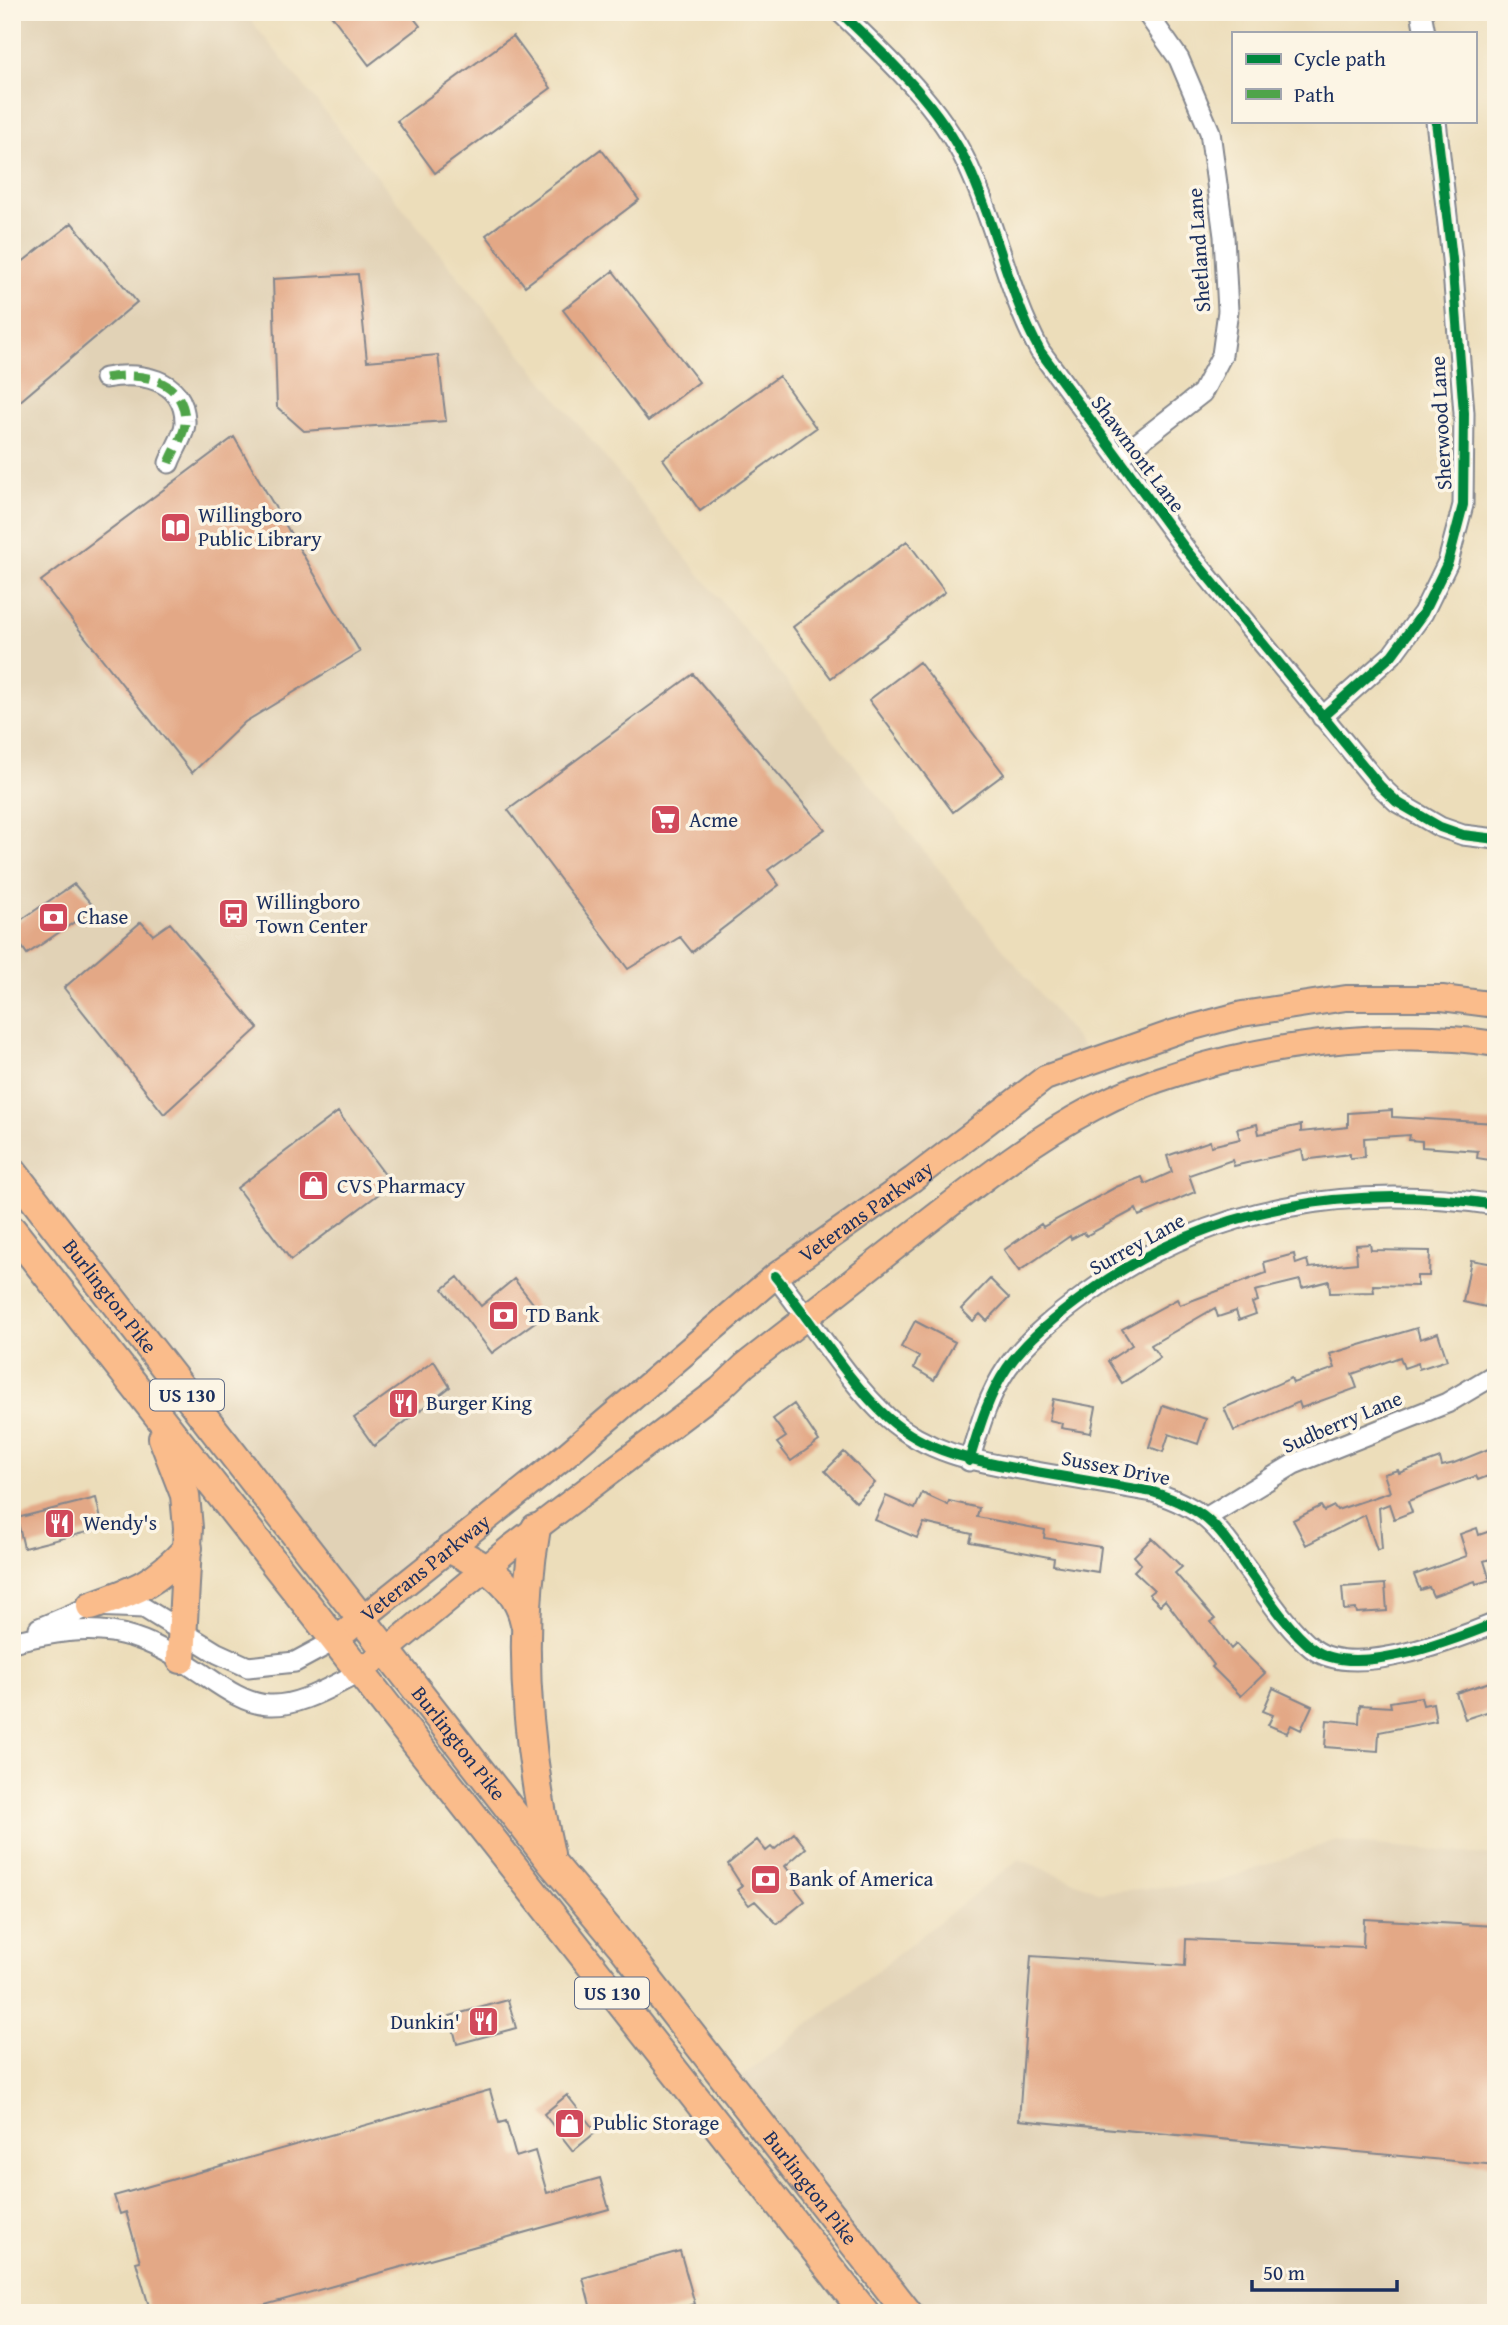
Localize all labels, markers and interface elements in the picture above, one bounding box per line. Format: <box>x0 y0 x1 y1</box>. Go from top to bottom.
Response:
legend <box>1232 32 1476 122</box>
text: Cycle path <box>1294 43 1386 74</box>
text: Path <box>1294 79 1335 110</box>
street label: Shetland Lane <box>1179 187 1218 313</box>
street label: Sherwood Lane <box>1422 355 1459 491</box>
street label: Shawmont Lane <box>1084 388 1193 519</box>
place label: Willingboro Public Library <box>198 499 322 554</box>
library icon: Willingboro Public Library <box>158 510 192 544</box>
supermarket icon: Acme <box>649 803 683 837</box>
place label: Acme <box>689 804 738 835</box>
place label: Willingboro Town Center <box>256 886 368 941</box>
bus stop icon: Willingboro Town Center <box>216 897 250 931</box>
bank icon: Chase <box>37 900 71 934</box>
place label: Chase <box>77 901 128 932</box>
street label: Veterans Parkway <box>792 1153 940 1270</box>
shop icon: CVS Pharmacy <box>297 1169 331 1203</box>
place label: CVS Pharmacy <box>337 1170 466 1201</box>
street label: Surrey Lane <box>1083 1204 1190 1283</box>
street label: Burlington Pike <box>56 1232 165 1360</box>
bank icon: TD Bank <box>486 1298 520 1332</box>
place label: TD Bank <box>526 1299 600 1330</box>
road number: US 130 <box>150 1380 224 1410</box>
street label: Sudberry Lane <box>1277 1382 1407 1461</box>
restaurant icon: Burger King <box>386 1386 420 1420</box>
place label: Burger King <box>426 1387 533 1418</box>
street label: Sussex Drive <box>1059 1442 1173 1493</box>
restaurant icon: Wendy's <box>43 1506 77 1540</box>
street label: Veterans Parkway <box>354 1506 497 1629</box>
place label: Wendy's <box>83 1507 157 1538</box>
street label: Burlington Pike <box>404 1679 514 1807</box>
bank icon: Bank of America <box>749 1862 783 1896</box>
place label: Bank of America <box>789 1863 934 1894</box>
road number: US 130 <box>575 1978 649 2008</box>
restaurant icon: Dunkin' <box>466 2005 500 2039</box>
place label: Dunkin' <box>390 2006 460 2037</box>
shop icon: Public Storage <box>553 2106 587 2140</box>
place label: Public Storage <box>593 2107 719 2138</box>
street label: Burlington Pike <box>756 2124 866 2252</box>
scale bar <box>1252 2248 1398 2292</box>
text: 50 m <box>1263 2257 1305 2288</box>

